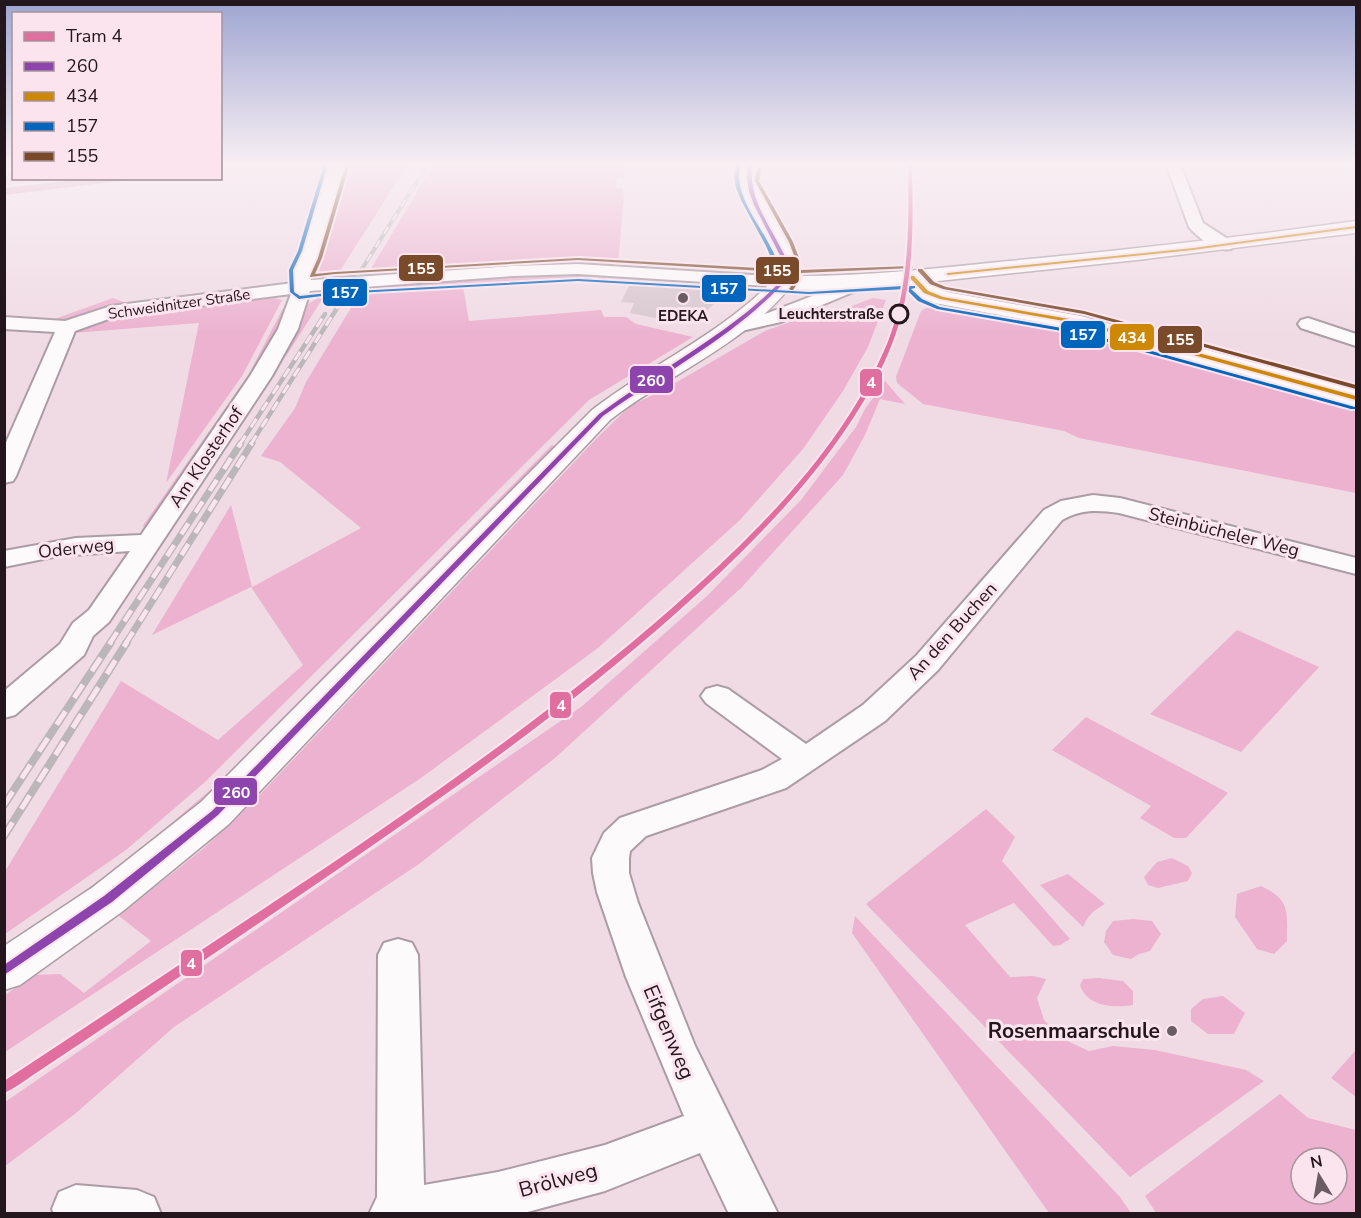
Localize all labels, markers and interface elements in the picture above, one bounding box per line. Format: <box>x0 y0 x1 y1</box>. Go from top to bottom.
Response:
legend <box>12 12 222 180</box>
text: Tram 4 <box>66 24 122 48</box>
text: 260 <box>66 54 98 78</box>
text: 434 <box>66 84 99 108</box>
text: 157 <box>66 114 98 138</box>
text: 155 <box>66 144 98 168</box>
line badge: 155 <box>398 254 444 282</box>
line badge: 155 <box>755 256 800 285</box>
text: 155 <box>407 258 435 280</box>
text: 155 <box>763 260 791 282</box>
line badge: 157 <box>701 274 747 303</box>
line badge: 157 <box>322 278 368 307</box>
text: 157 <box>710 278 738 300</box>
text: 157 <box>331 282 359 304</box>
street label: Schweidnitzer Straße <box>107 284 251 324</box>
marker: EDEKA <box>676 291 690 305</box>
place label: Leuchterstraße <box>778 304 884 324</box>
marker: Leuchterstraße <box>889 304 909 324</box>
place label: EDEKA <box>658 306 709 326</box>
line badge: 157 <box>1060 320 1106 349</box>
line badge: 434 <box>1109 323 1155 351</box>
text: 157 <box>1069 324 1097 346</box>
line badge: 155 <box>1157 325 1203 354</box>
text: 434 <box>1118 327 1147 349</box>
text: 155 <box>1166 329 1194 351</box>
line badge: 260 <box>629 365 674 394</box>
line badge: 4 <box>859 368 883 397</box>
text: 260 <box>637 370 665 392</box>
text: 4 <box>866 372 876 394</box>
street label: Am Klosterhof <box>163 401 249 512</box>
street label: Steinbücheler Weg <box>1146 502 1302 562</box>
street label: Oderweg <box>37 532 115 564</box>
street label: An den Buchen <box>902 577 1002 685</box>
line badge: 4 <box>549 691 572 719</box>
text: 4 <box>556 695 566 717</box>
line badge: 260 <box>213 777 258 806</box>
text: 260 <box>222 782 250 804</box>
line badge: 4 <box>180 949 203 977</box>
text: 4 <box>186 953 196 975</box>
street label: Eifgenweg <box>637 980 701 1084</box>
place label: Rosenmaarschule <box>988 1017 1160 1045</box>
marker: Rosenmaarschule <box>1165 1024 1179 1038</box>
north arrow <box>1289 1146 1349 1206</box>
text: N <box>1308 1150 1324 1174</box>
street label: Brölweg <box>516 1156 600 1204</box>

